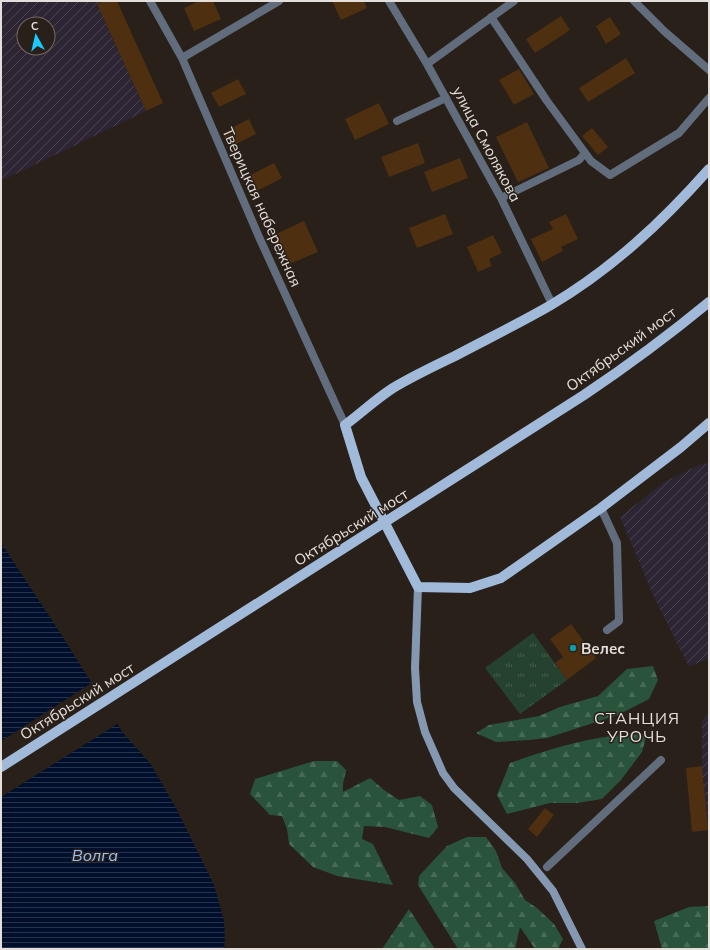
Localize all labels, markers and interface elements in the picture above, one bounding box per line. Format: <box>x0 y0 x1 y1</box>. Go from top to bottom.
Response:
north arrow <box>16 16 56 56</box>
text: С <box>30 19 40 34</box>
street label: улица Смолякова <box>449 83 525 205</box>
street label: Тверицкая набережная <box>218 124 306 290</box>
street label: Октябрьский мост <box>562 303 680 395</box>
street label: Октябрьский мост <box>290 484 412 570</box>
place label: Велес <box>581 639 625 658</box>
marker: Велес <box>568 643 578 653</box>
street label: Октябрьский мост <box>16 658 138 744</box>
district label: СТАНЦИЯ УРОЧЬ <box>594 708 680 746</box>
water label: Волга <box>72 845 118 865</box>

